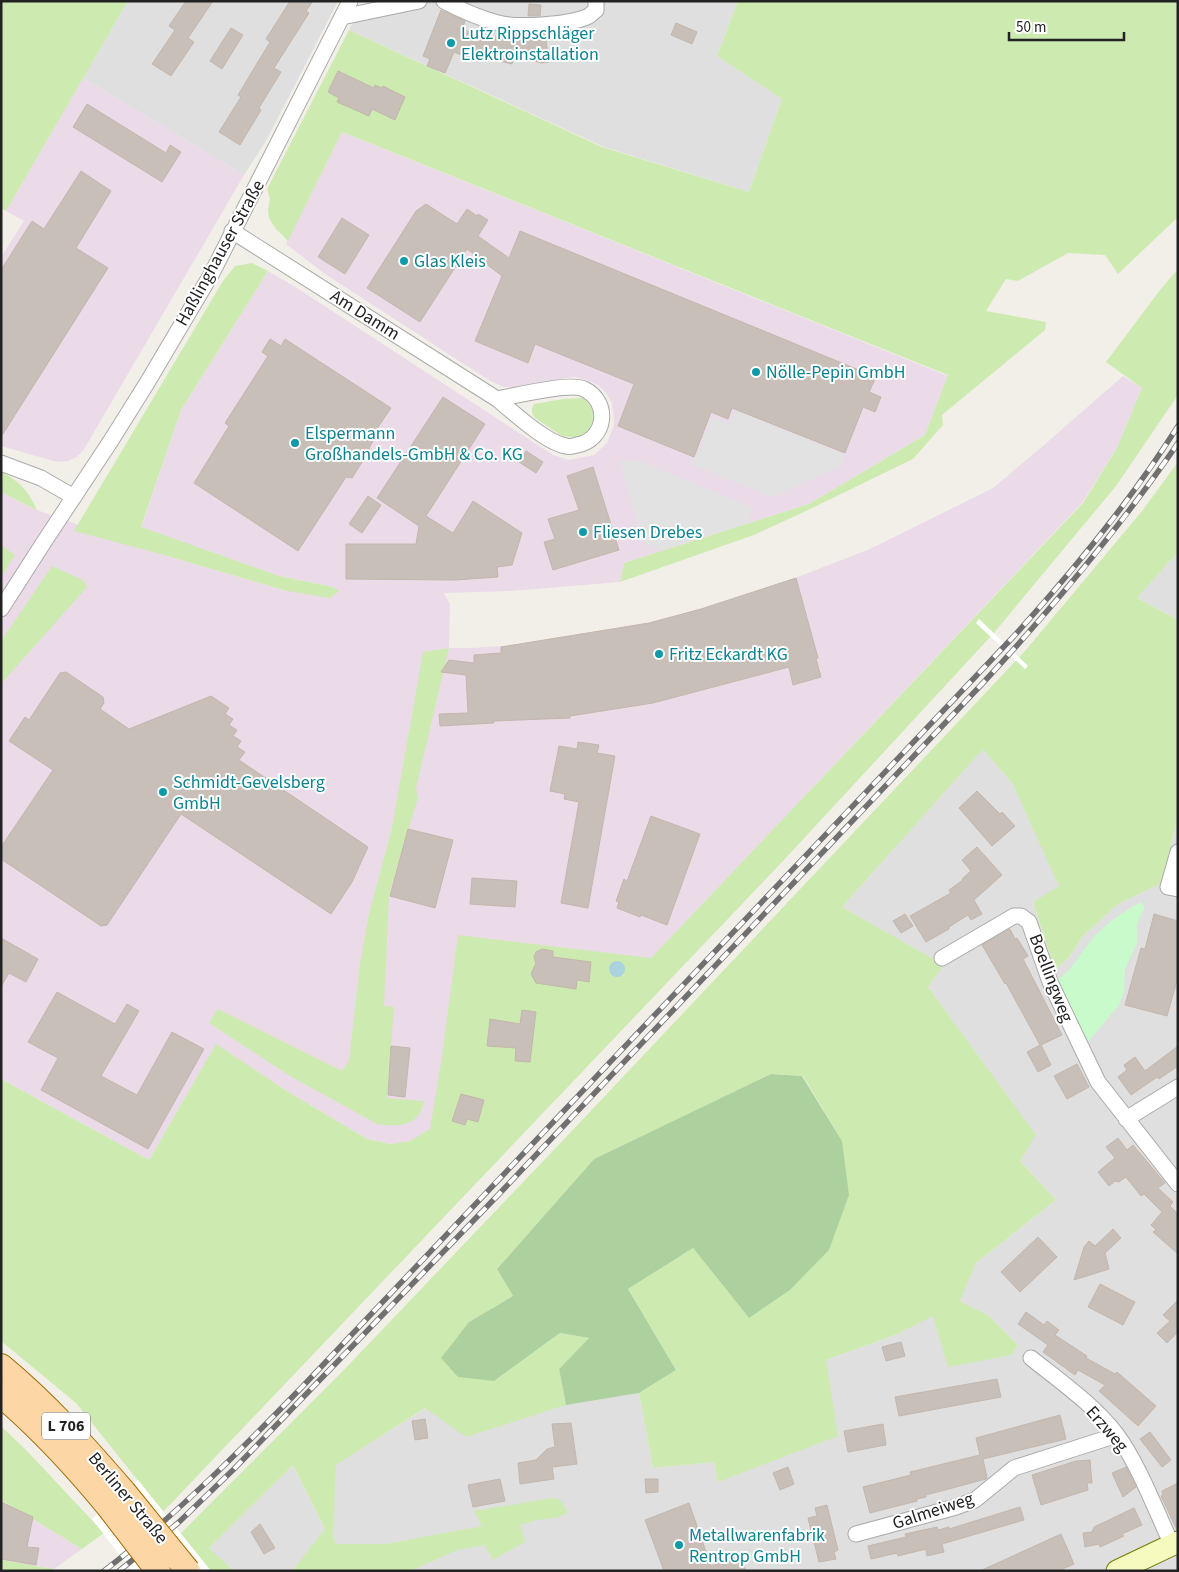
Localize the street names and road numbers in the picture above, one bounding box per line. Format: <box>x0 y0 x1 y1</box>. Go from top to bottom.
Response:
street label: Haßlinghauser Straße <box>169 175 271 331</box>
street label: Am Damm <box>325 284 405 346</box>
street label: Boellingweg <box>1023 930 1079 1026</box>
street label: Erzweg <box>1080 1400 1134 1458</box>
road number: L 706 <box>42 1412 90 1440</box>
street label: Berliner Straße <box>82 1447 174 1549</box>
street label: Galmeiweg <box>889 1486 977 1536</box>

